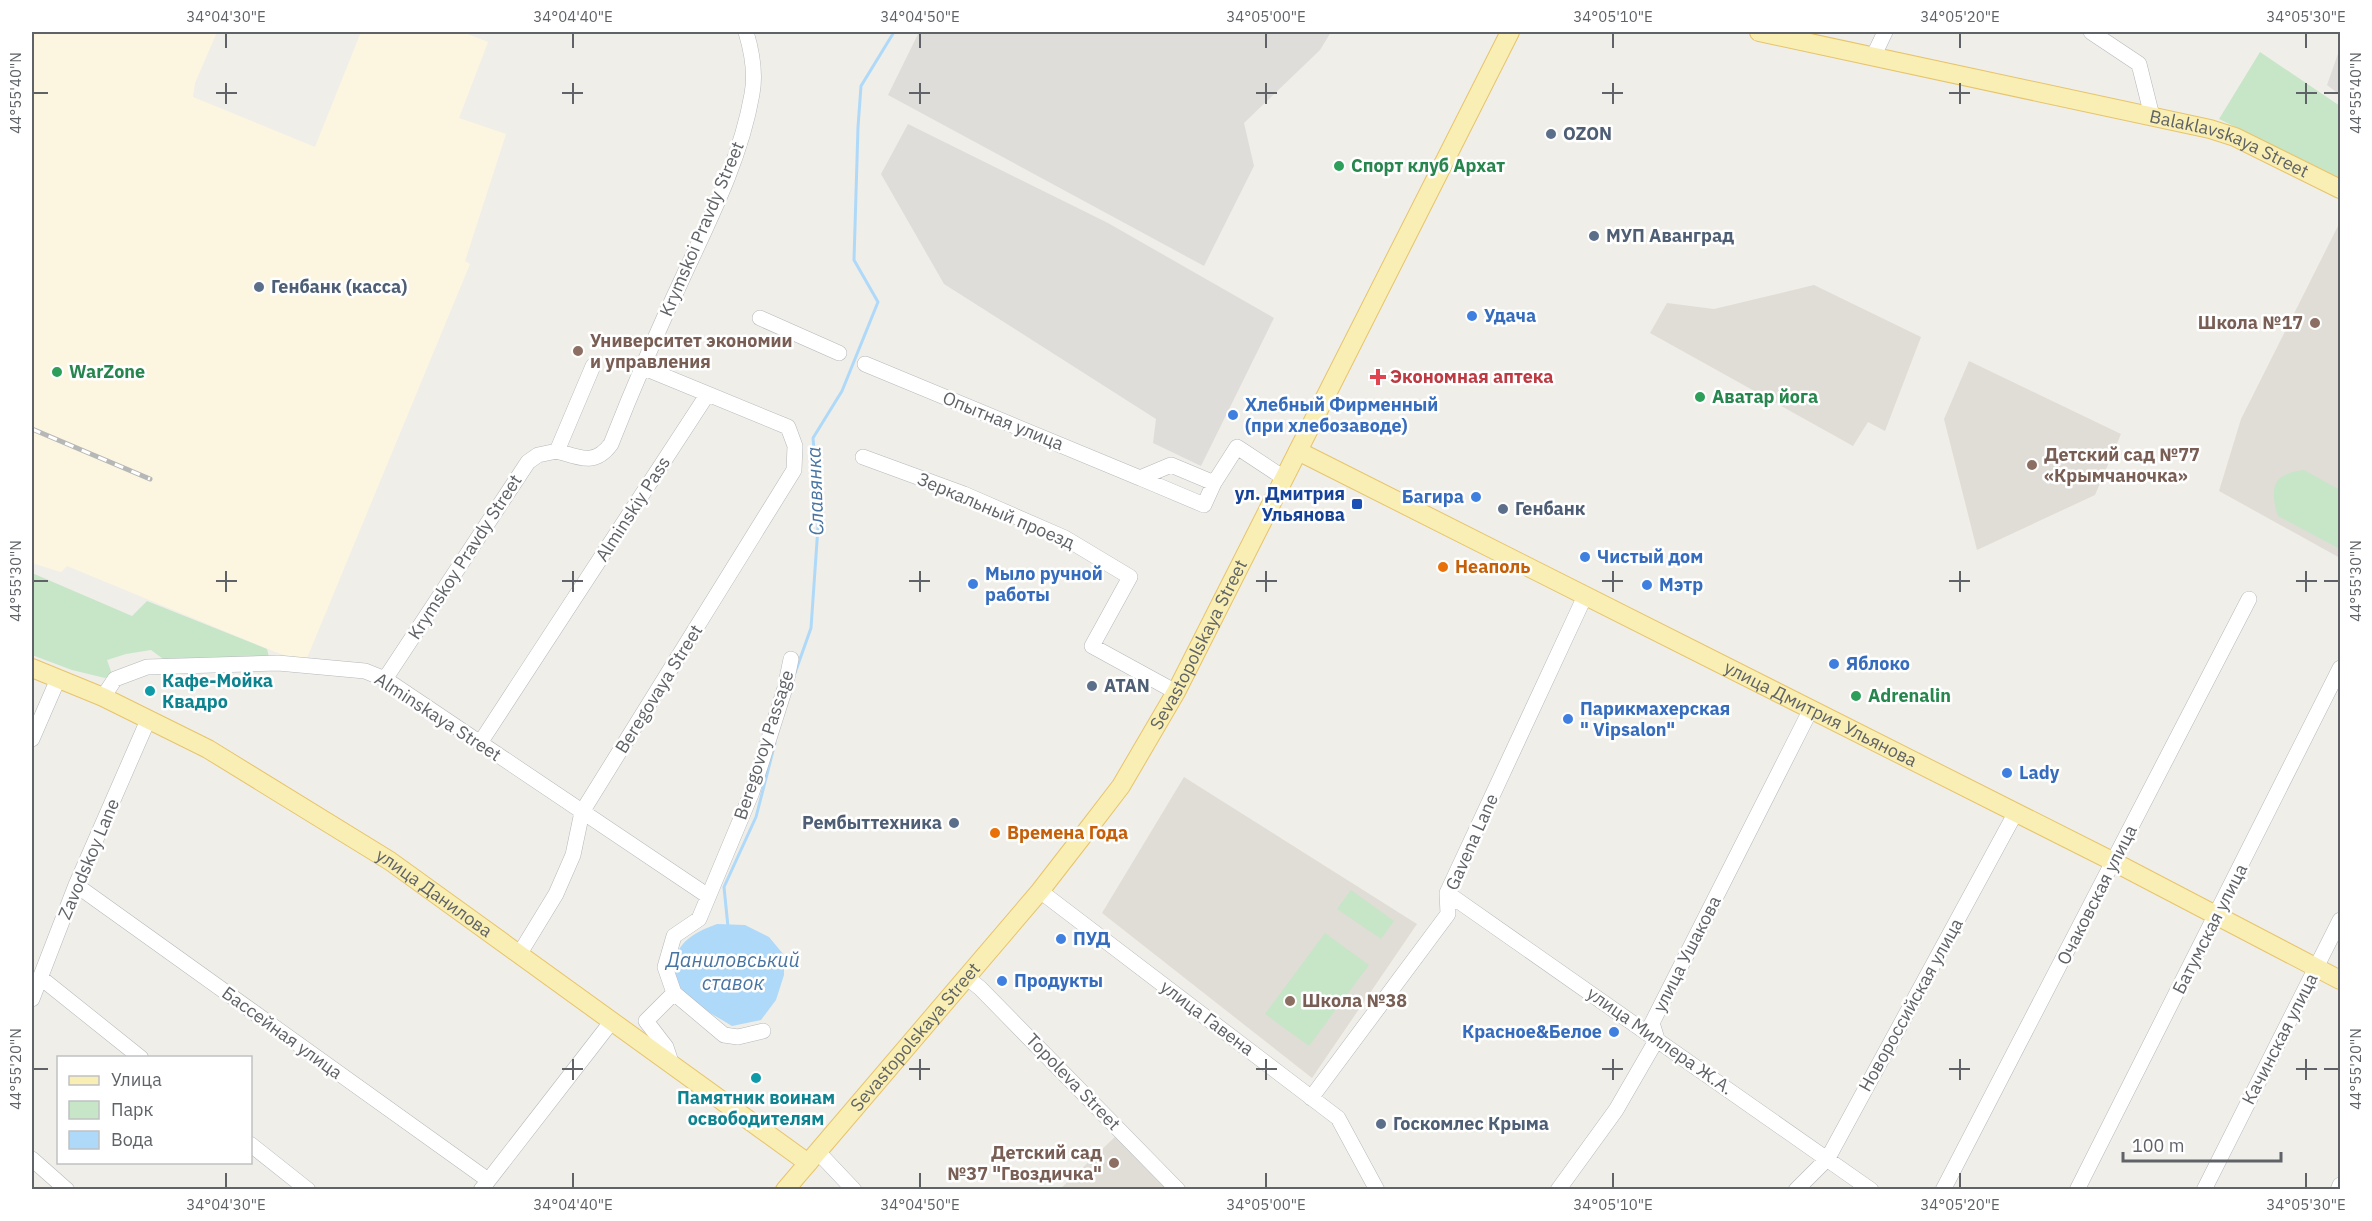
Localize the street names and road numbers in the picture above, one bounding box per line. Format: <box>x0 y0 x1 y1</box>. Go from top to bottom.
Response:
street label: Balaklavskaya Street <box>2148 104 2313 183</box>
street label: Krymskoi Pravdy Street <box>654 138 749 320</box>
street label: Опытная улица <box>939 386 1067 455</box>
street label: Alminskiy Pass <box>590 452 675 566</box>
street label: Зеркальный проезд <box>914 467 1079 554</box>
street label: Krymskoy Pravdy Street <box>403 470 527 644</box>
street label: Sevastopolskaya Street <box>1144 556 1252 734</box>
street label: Beregovaya Street <box>610 620 707 757</box>
street label: улица Дмитрия Ульянова <box>1720 656 1921 772</box>
street label: Alminskaya Street <box>371 667 506 766</box>
street label: Beregovoy Passage <box>728 667 799 823</box>
street label: Gavena Lane <box>1440 790 1503 894</box>
street label: Zavodskoy Lane <box>53 795 124 923</box>
street label: Очаковская улица <box>2051 821 2142 969</box>
street label: улица Данилова <box>372 843 497 942</box>
street label: Батумская улица <box>2167 859 2252 998</box>
street label: улица Ушакова <box>1647 891 1726 1016</box>
street label: Новороссийская улица <box>1853 914 1968 1095</box>
street label: Sevastopolskaya Street <box>845 957 985 1116</box>
street label: Качинская улица <box>2237 969 2323 1108</box>
street label: улица Гавена <box>1156 975 1259 1061</box>
street label: Бассейная улица <box>218 981 347 1084</box>
street label: улица Миллера Ж.А. <box>1583 981 1738 1100</box>
street label: Topoleva Street <box>1021 1028 1125 1135</box>

